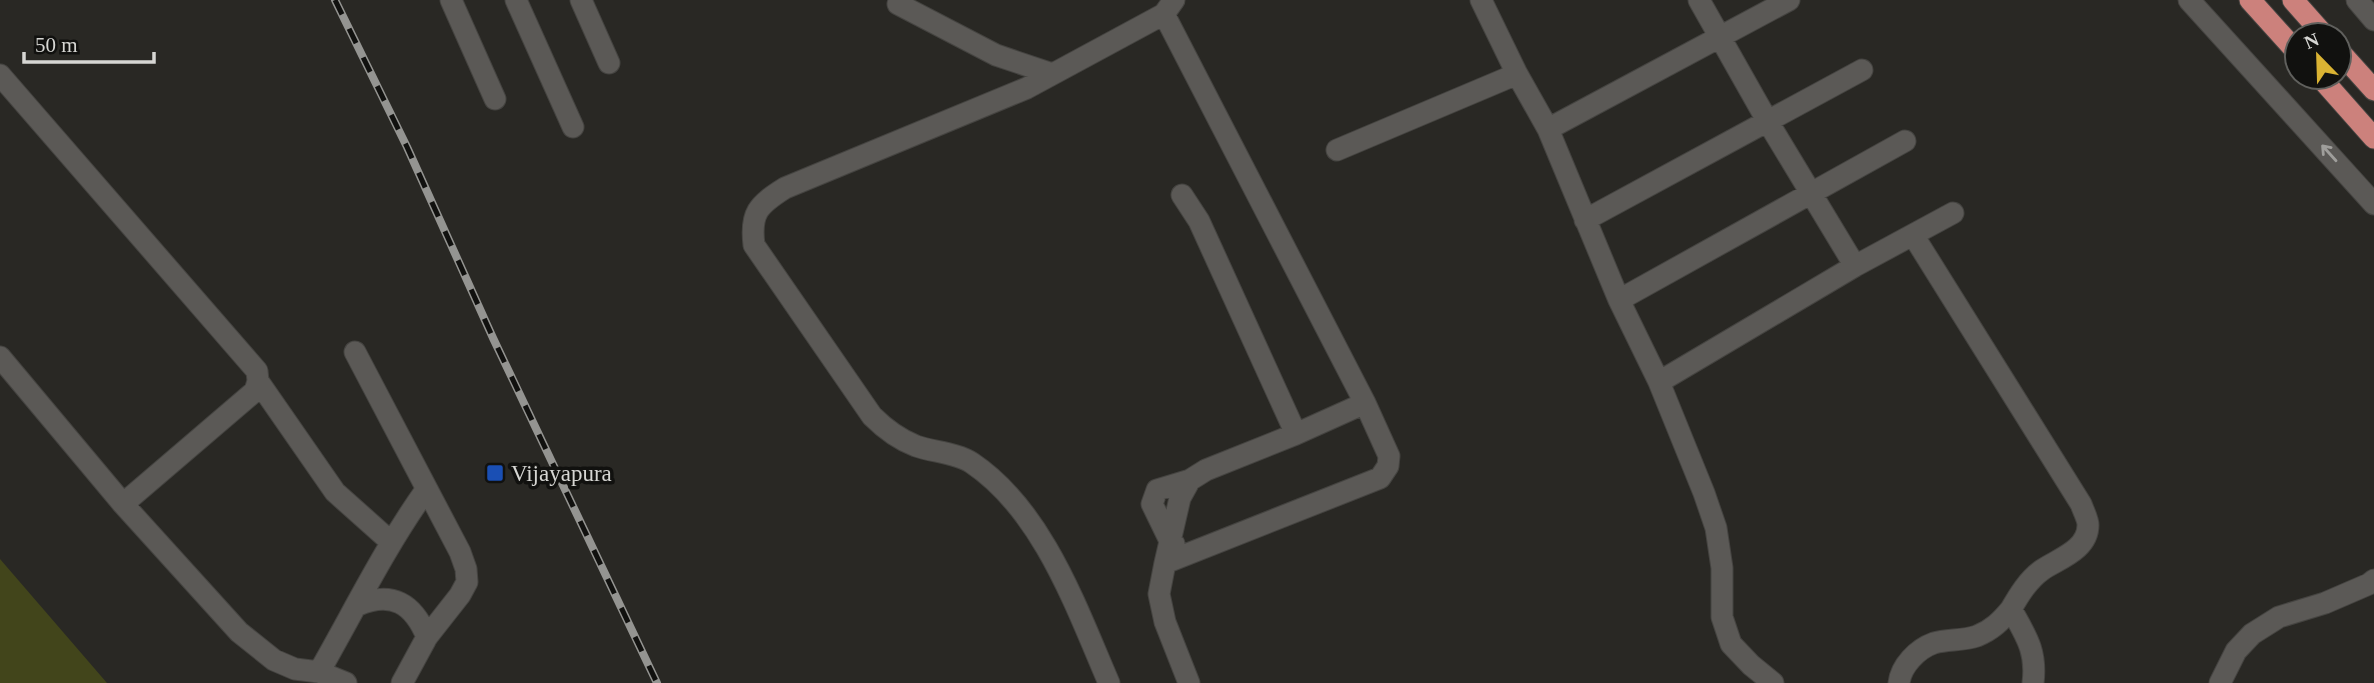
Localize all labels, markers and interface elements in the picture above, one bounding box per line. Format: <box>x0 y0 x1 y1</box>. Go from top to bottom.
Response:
scale bar <box>24 21 154 65</box>
north arrow <box>2283 21 2353 91</box>
text: N <box>2301 28 2322 53</box>
text: 50 m <box>35 33 78 57</box>
one-way arrow <box>2321 144 2337 162</box>
place label: Vijayapura <box>511 461 612 486</box>
marker: Vijayapura <box>485 463 505 483</box>

